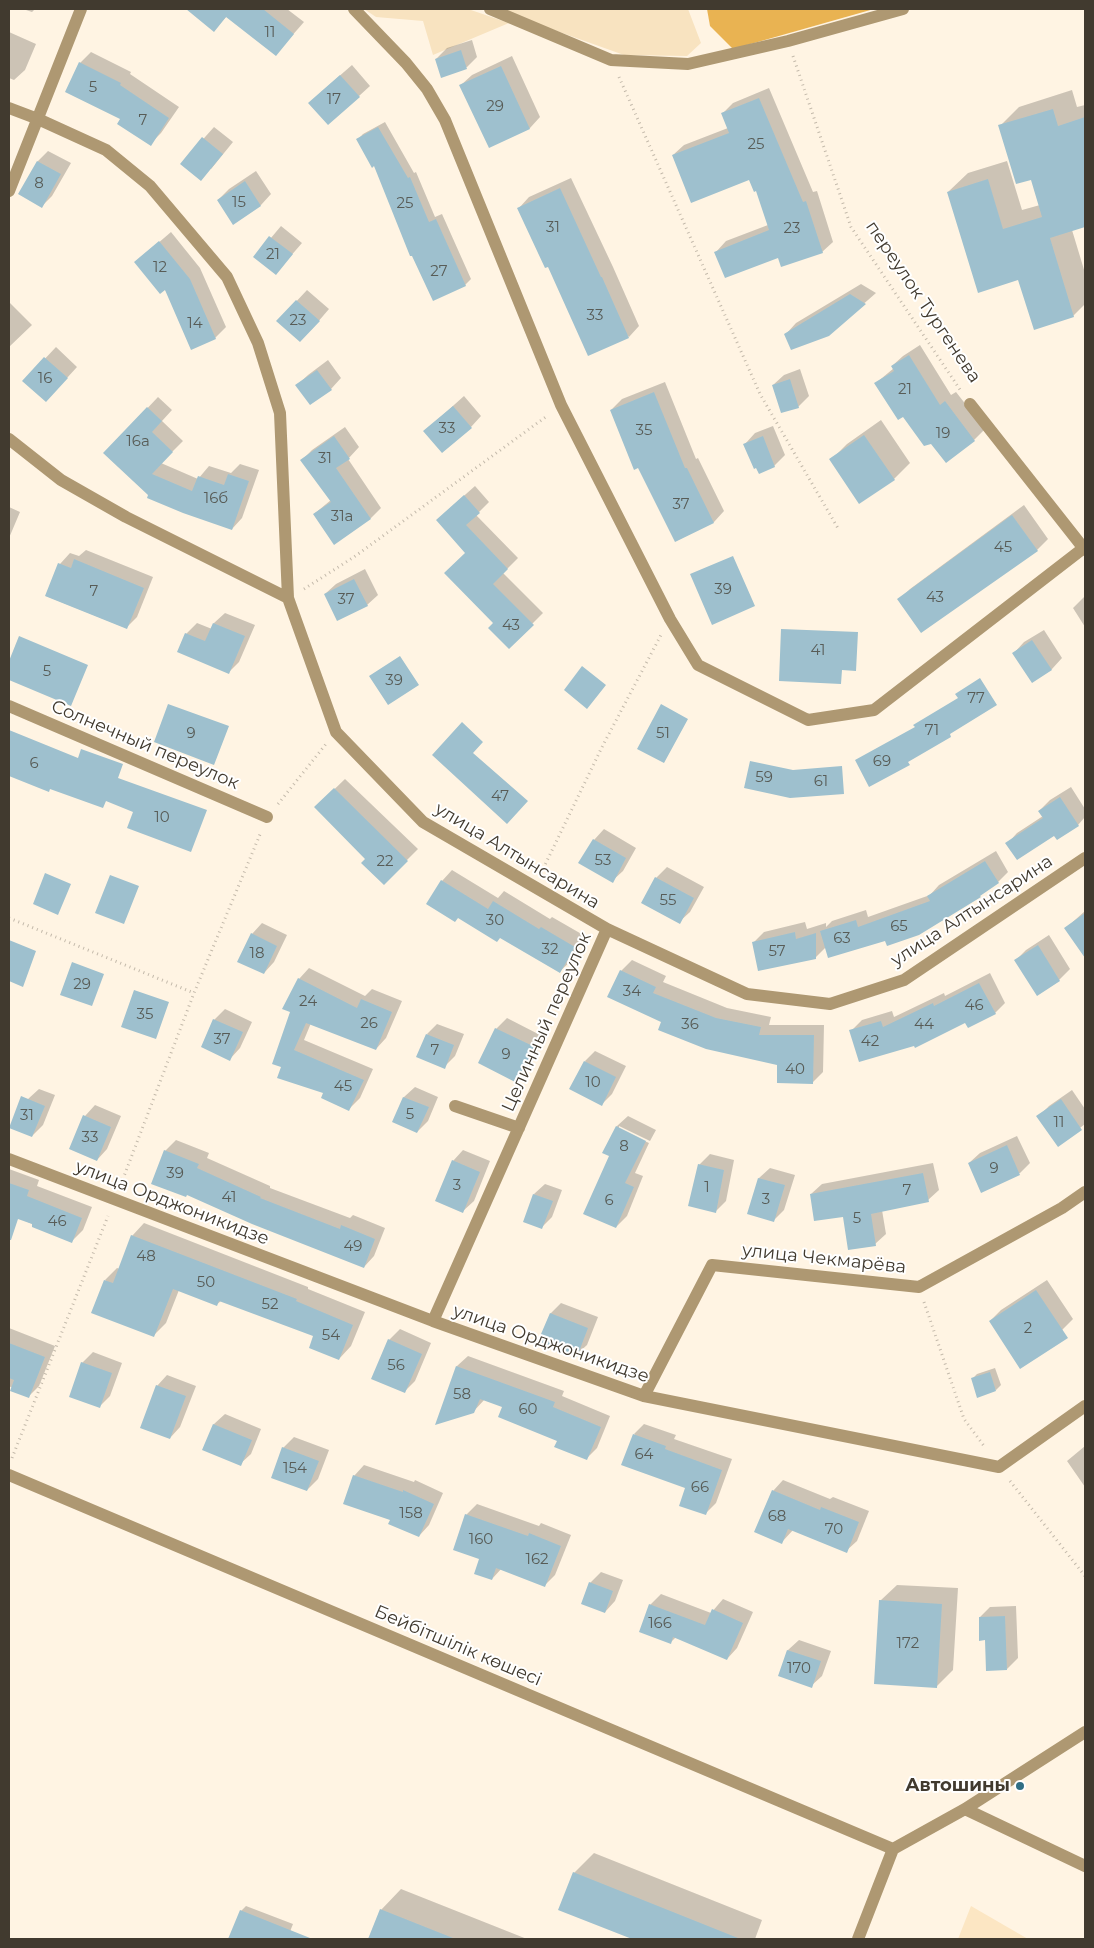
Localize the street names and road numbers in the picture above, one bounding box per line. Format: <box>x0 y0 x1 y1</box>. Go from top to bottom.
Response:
street label: переулок Тургенева <box>861 217 985 387</box>
street label: Солнечный переулок <box>48 696 242 794</box>
street label: улица Алтынсарина <box>431 798 603 914</box>
street label: улица Алтынсарина <box>887 851 1057 971</box>
street label: Целинный переулок <box>498 929 596 1115</box>
street label: улица Орджоникидзе <box>72 1156 272 1250</box>
street label: улица Чекмарёва <box>741 1240 907 1278</box>
street label: улица Орджоникидзе <box>450 1300 652 1388</box>
street label: Бейбітшілік көшесі <box>371 1601 545 1691</box>

